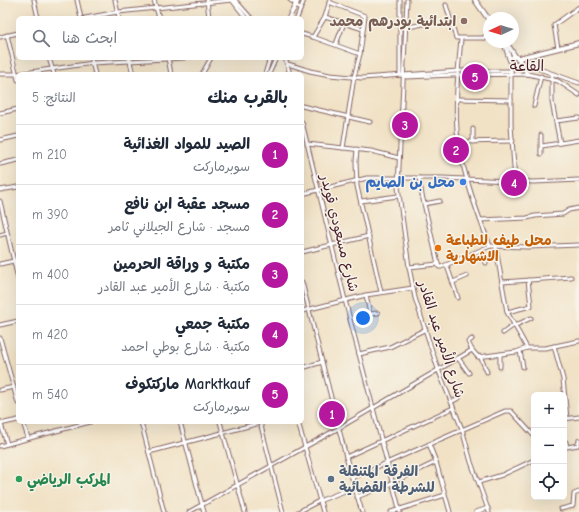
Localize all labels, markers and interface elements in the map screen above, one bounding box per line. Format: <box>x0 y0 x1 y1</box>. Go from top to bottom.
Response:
north arrow <box>483 12 519 48</box>
place label: ابتدائية بودرهم محمد <box>330 13 456 32</box>
search box <box>16 16 304 60</box>
marker: ابتدائية بودرهم محمد <box>459 16 469 26</box>
icon: search <box>30 27 52 49</box>
text: ابحث هنا <box>62 29 117 47</box>
district label: القاعة <box>510 57 544 75</box>
pin: 5 <box>462 62 488 92</box>
text: بالقرب منك <box>207 88 288 107</box>
text: النتائج: 5 <box>32 90 76 105</box>
pin: 3 <box>392 110 418 140</box>
text: الصيد للمواد الغذائية <box>124 135 250 153</box>
pin: 2 <box>443 135 469 165</box>
text: 210 m <box>32 147 67 162</box>
text: 1 <box>272 147 278 162</box>
text: سوبرماركت <box>193 159 250 174</box>
pin: 4 <box>501 168 527 198</box>
street label: شارع مسعودي قويدر <box>315 172 362 294</box>
place label: محل بن الصايم <box>366 174 455 193</box>
marker: محل بن الصايم <box>458 177 468 187</box>
text: مسجد عقبة ابن نافع <box>124 195 250 213</box>
text: 390 m <box>32 207 69 222</box>
text: 2 <box>272 207 278 222</box>
text: مسجد · شارع الجيلاني ثامر <box>108 219 250 234</box>
place label: محل طيف للطباعة الاشهارية <box>446 232 552 265</box>
marker: محل طيف للطباعة الاشهارية <box>433 243 443 253</box>
text: مكتبة و وراقة الحرمين <box>113 255 250 273</box>
text: 400 m <box>32 267 69 282</box>
text: 3 <box>272 267 278 282</box>
street label: شارع الأمير عبد القادر <box>413 277 469 400</box>
text: مكتبة · شارع الأمير عبد القادر <box>98 279 250 294</box>
your location <box>353 308 373 328</box>
text: مكتبة جمعي <box>175 315 250 333</box>
text: 420 m <box>32 327 68 342</box>
text: 4 <box>272 327 278 342</box>
text: مكتبة · شارع بوطي احمد <box>121 339 250 354</box>
text: Marktkauf ماركتكوف <box>125 375 250 393</box>
text: 540 m <box>32 387 68 402</box>
text: 5 <box>272 387 278 402</box>
map controls <box>531 392 567 500</box>
button: + <box>531 392 567 428</box>
text: سوبرماركت <box>193 399 250 414</box>
pin: 1 <box>319 399 345 429</box>
button: − <box>531 428 567 464</box>
place label: الفرقة المتنقلة للشرطة القضائية <box>339 463 435 496</box>
button: locate <box>531 464 567 500</box>
place label: المركب الرياضي <box>27 471 111 492</box>
marker: المركب الرياضي <box>14 474 24 484</box>
marker: الفرقة المتنقلة للشرطة القضائية <box>326 474 336 484</box>

